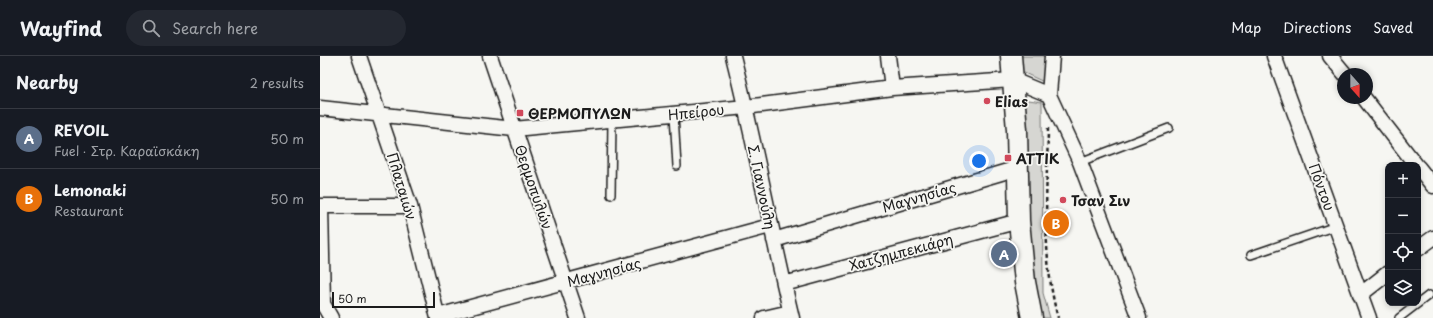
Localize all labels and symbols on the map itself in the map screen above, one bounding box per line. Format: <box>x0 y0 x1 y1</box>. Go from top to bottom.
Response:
north arrow <box>1337 68 1373 104</box>
place label: Elias <box>995 91 1028 112</box>
marker: Elias <box>982 96 992 106</box>
street label: Ηπείρου <box>667 99 725 125</box>
place label: ΘΕΡΜΟΠΥΛΏΝ <box>528 103 631 124</box>
marker: ΘΕΡΜΟΠΥΛΏΝ <box>515 108 525 118</box>
street label: Θερμοπυλών <box>510 142 558 232</box>
street label: Σ. Γιαννούλη <box>743 143 781 231</box>
place label: ΑΤΤΙΚ <box>1015 148 1060 169</box>
street label: Πλαταιών <box>382 150 422 222</box>
your location <box>969 151 989 171</box>
marker: ΑΤΤΙΚ <box>1003 153 1013 163</box>
street label: Πόντου <box>1304 160 1340 214</box>
street label: Μαγνησίας <box>880 176 958 218</box>
place label: Τσαν Σιν <box>1071 190 1130 211</box>
marker: Τσαν Σιν <box>1058 195 1068 205</box>
pin: B <box>1043 208 1069 238</box>
street label: Χατζημπεκιάρη <box>847 228 955 276</box>
pin: A <box>991 239 1017 269</box>
street label: Μαγνησίας <box>565 252 643 292</box>
scale bar <box>332 290 435 309</box>

